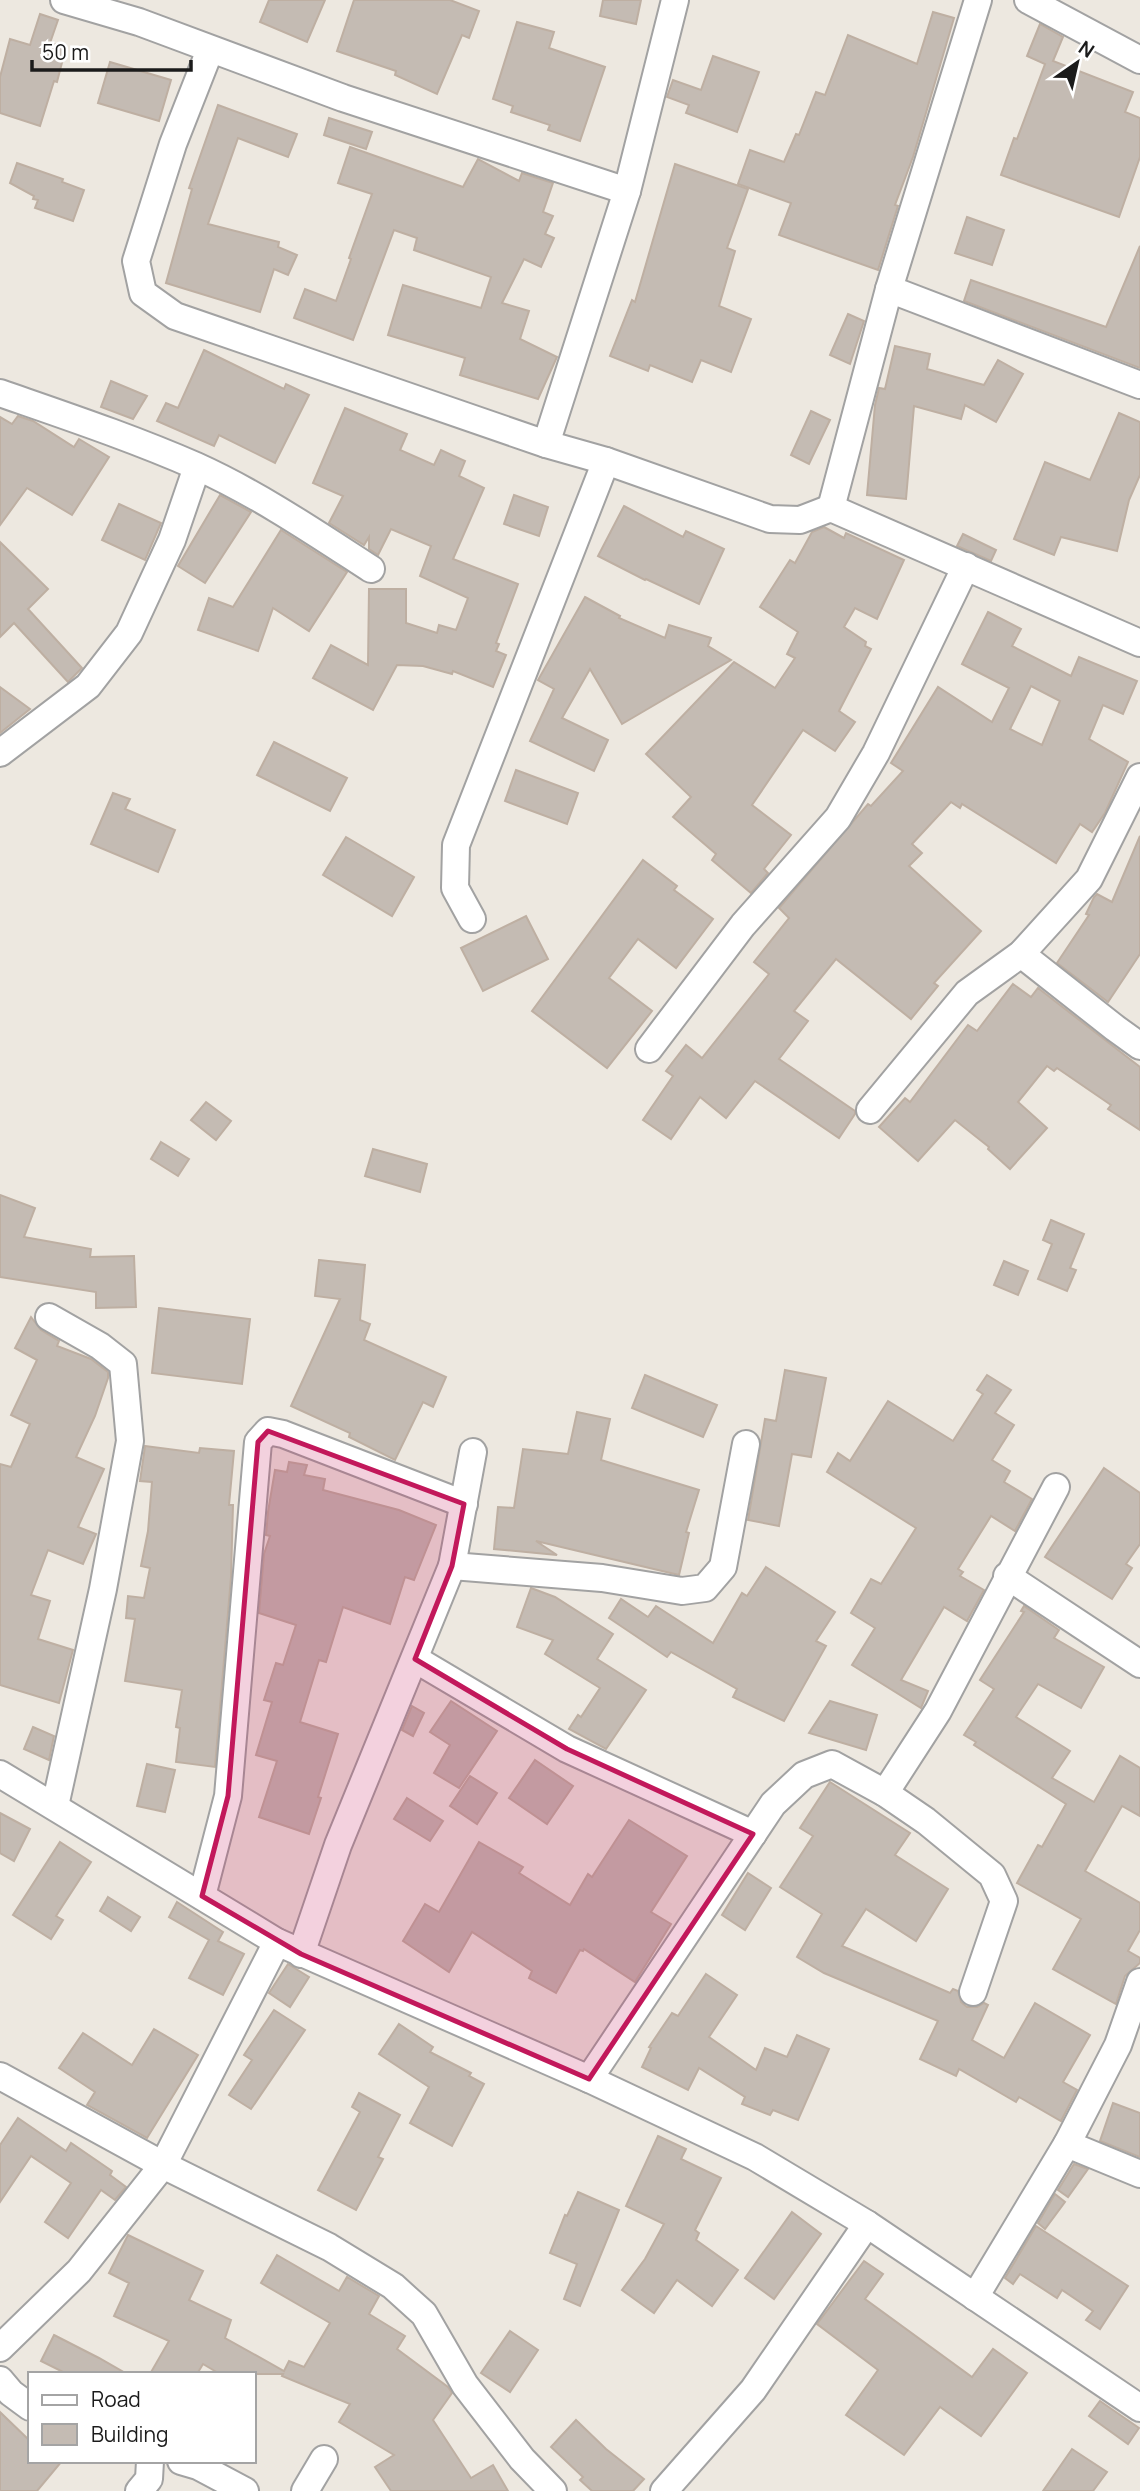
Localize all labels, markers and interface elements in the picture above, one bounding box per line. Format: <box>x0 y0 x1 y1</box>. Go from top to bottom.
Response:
scale bar <box>32 28 191 72</box>
north arrow <box>1042 28 1112 98</box>
text: N <box>1074 34 1099 64</box>
text: 50 m <box>42 38 89 66</box>
legend <box>28 2372 256 2463</box>
text: Road <box>91 2385 141 2413</box>
text: Building <box>91 2420 168 2448</box>

